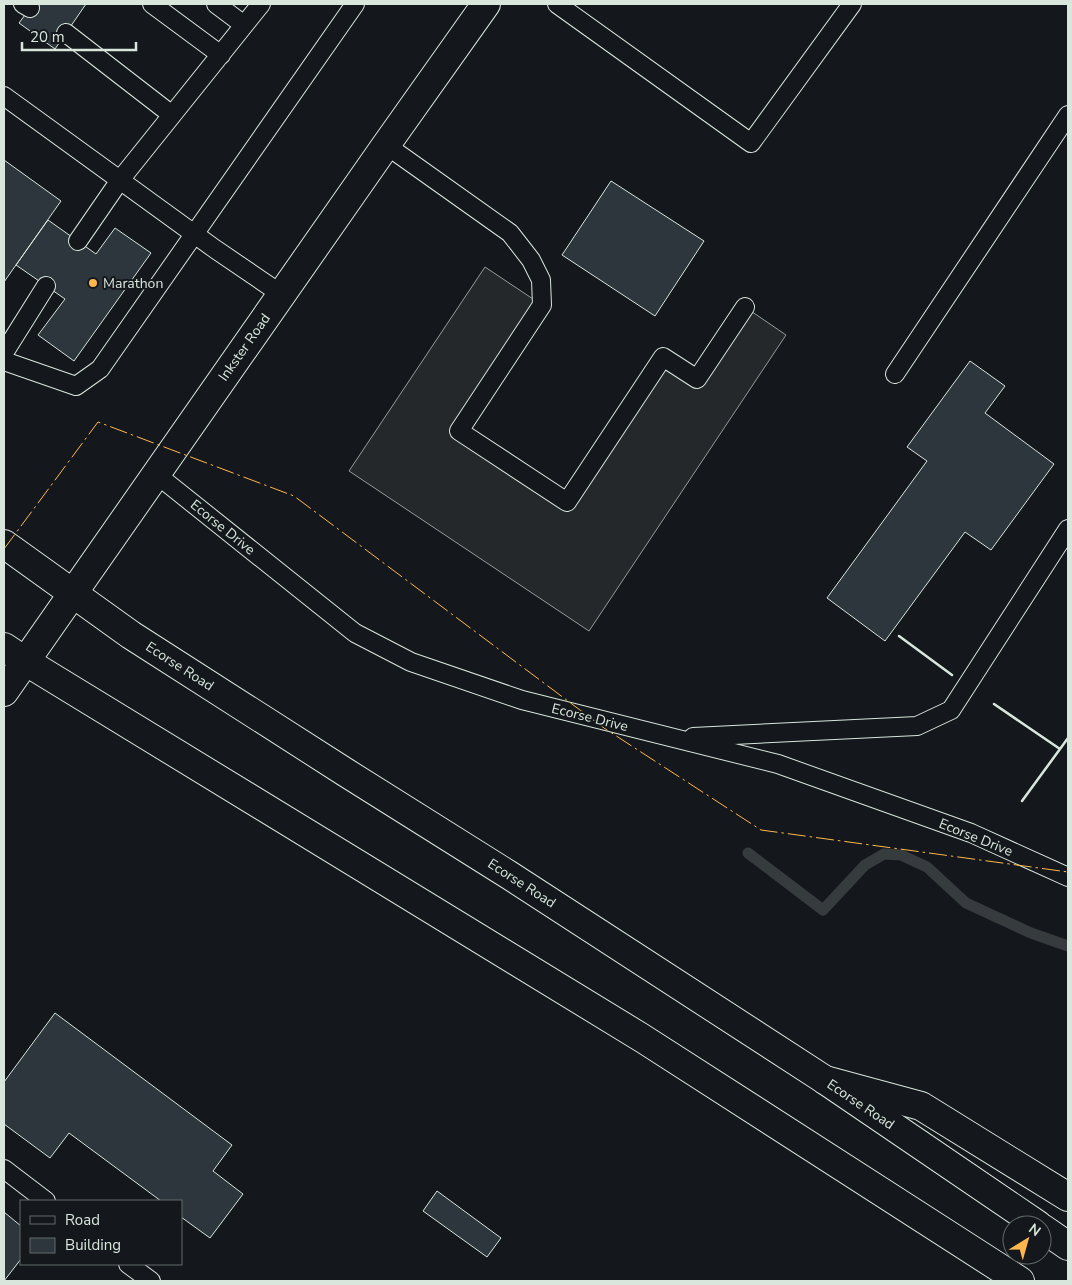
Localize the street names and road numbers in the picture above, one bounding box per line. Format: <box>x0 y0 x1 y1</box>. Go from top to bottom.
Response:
street label: Inkster Road <box>214 310 275 385</box>
street label: Ecorse Drive <box>186 495 259 559</box>
street label: Ecorse Road <box>142 637 217 695</box>
street label: Ecorse Drive <box>550 699 630 736</box>
street label: Ecorse Drive <box>936 814 1016 861</box>
street label: Ecorse Road <box>484 854 559 912</box>
street label: Ecorse Road <box>823 1075 898 1134</box>

